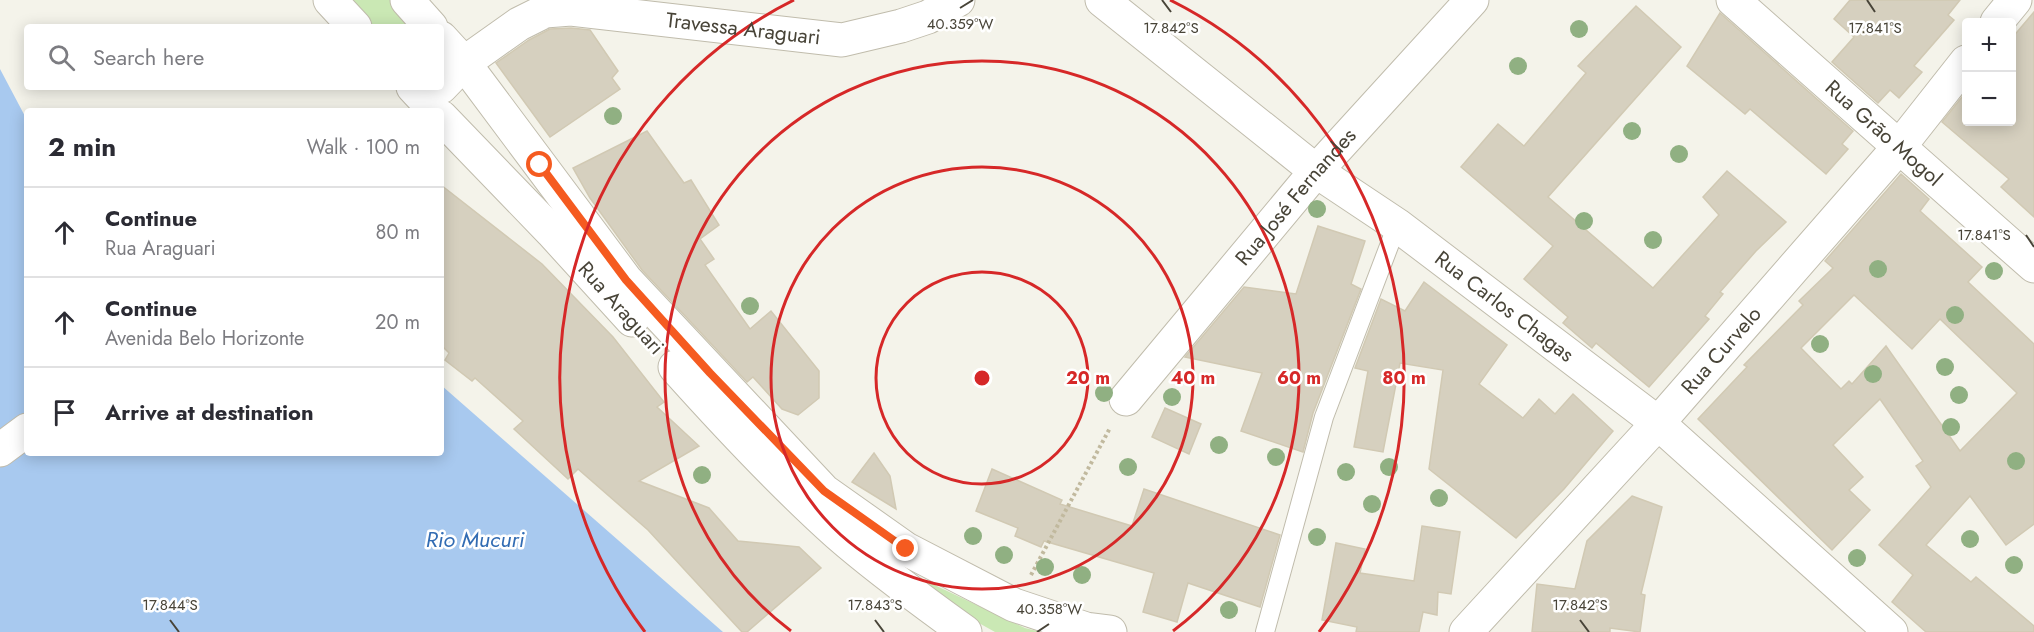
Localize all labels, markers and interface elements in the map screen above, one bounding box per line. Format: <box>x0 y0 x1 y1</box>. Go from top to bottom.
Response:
street label: Travessa Araguari <box>664 5 822 52</box>
text: 40.359°W <box>927 13 993 35</box>
text: 17.842°S <box>1143 17 1199 39</box>
text: 17.841°S <box>1848 17 1902 39</box>
map controls <box>1962 18 2016 126</box>
button: + <box>1962 18 2016 72</box>
search box <box>24 24 444 90</box>
icon: search <box>45 41 78 74</box>
text: Search here <box>93 41 204 73</box>
button: − <box>1962 72 2016 126</box>
street label: Rua Grão Mogol <box>1818 73 1949 193</box>
street label: Rua José Fernandes <box>1228 121 1363 272</box>
text: 2 min <box>48 128 116 166</box>
text: Walk · 100 m <box>307 133 420 162</box>
route start <box>526 151 552 177</box>
text: Continue <box>105 202 197 234</box>
icon: ahead <box>48 216 81 249</box>
text: 80 m <box>375 218 420 247</box>
text: 17.841°S <box>1957 224 2011 246</box>
text: Rua Araguari <box>105 234 216 263</box>
street label: Rua Carlos Chagas <box>1428 244 1580 369</box>
street label: Rua Araguari <box>571 255 671 361</box>
text: Continue <box>105 292 197 324</box>
street label: Rua Curvelo <box>1674 300 1768 401</box>
icon: ahead <box>48 306 81 339</box>
text: 20 m <box>375 308 420 337</box>
text: Avenida Belo Horizonte <box>105 324 304 353</box>
text: 20 m <box>1066 365 1110 391</box>
text: 40 m <box>1171 365 1215 391</box>
text: 60 m <box>1277 365 1321 391</box>
text: 80 m <box>1382 365 1426 391</box>
centre of rings <box>972 368 992 388</box>
icon: arrive <box>48 396 81 429</box>
text: Arrive at destination <box>105 396 314 428</box>
water label: Rio Mucuri <box>426 523 525 555</box>
route end <box>892 535 918 561</box>
text: 17.844°S <box>142 594 198 616</box>
text: 17.843°S <box>847 594 903 616</box>
text: 17.842°S <box>1552 594 1608 616</box>
text: 40.358°W <box>1016 598 1082 620</box>

